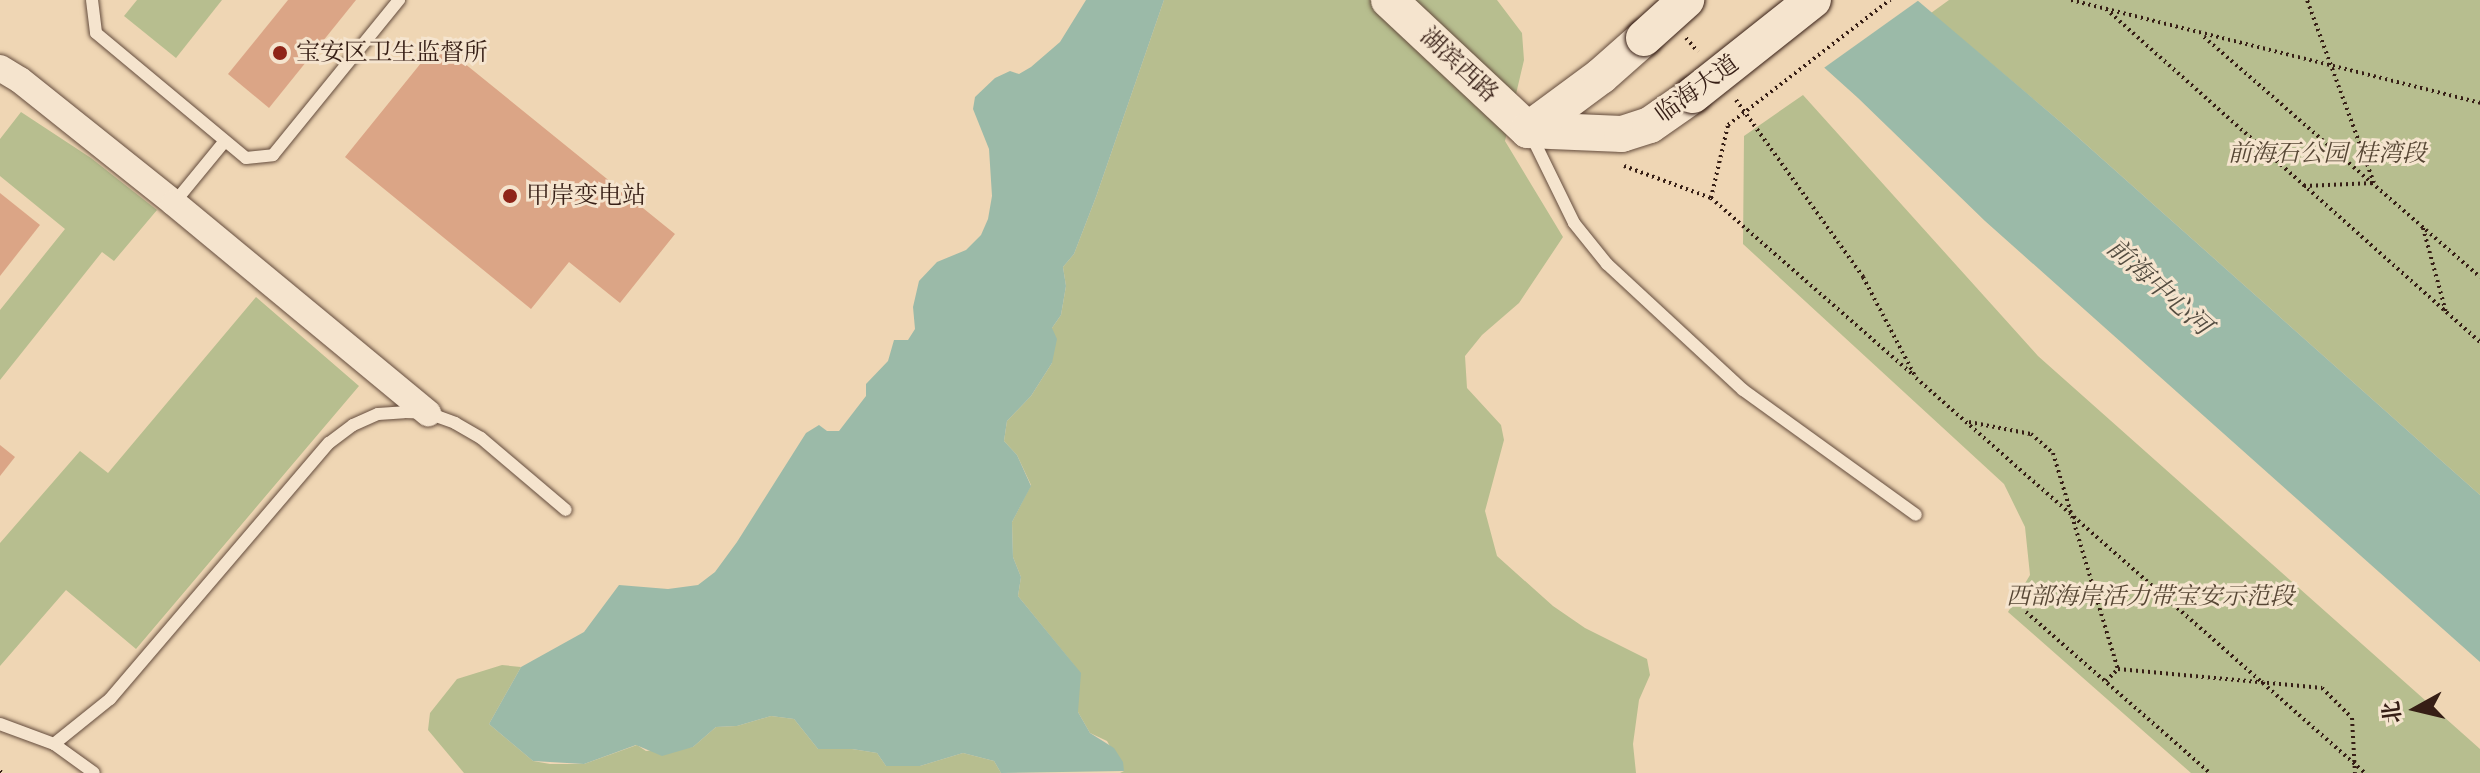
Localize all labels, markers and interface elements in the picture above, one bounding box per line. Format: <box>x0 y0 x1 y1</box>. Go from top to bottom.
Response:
street label: 湖滨西路 <box>1414 22 1504 108</box>
place label: 宝安区卫生监督所 <box>296 39 488 67</box>
marker: 宝安区卫生监督所 <box>271 44 289 62</box>
street label: 临海大道 <box>1650 49 1744 129</box>
park label: 前海石公园 桂湾段 <box>2228 140 2426 168</box>
place label: 甲岸变电站 <box>526 182 646 210</box>
marker: 甲岸变电站 <box>501 187 519 205</box>
water label: 前海中心河 <box>2100 232 2218 342</box>
park label: 西部海岸活力带宝安示范段 <box>2006 583 2294 611</box>
north arrow <box>2376 669 2456 749</box>
text: 北 <box>2376 699 2409 725</box>

